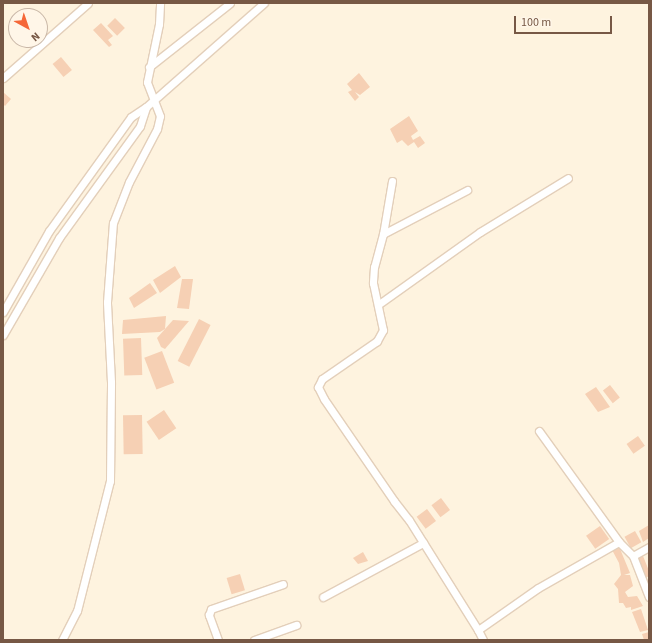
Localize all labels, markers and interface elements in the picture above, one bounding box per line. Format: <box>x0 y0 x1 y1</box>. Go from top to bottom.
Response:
north arrow <box>8 8 48 48</box>
scale bar <box>516 8 614 34</box>
text: 100 m <box>521 14 551 31</box>
text: N <box>28 29 43 45</box>

